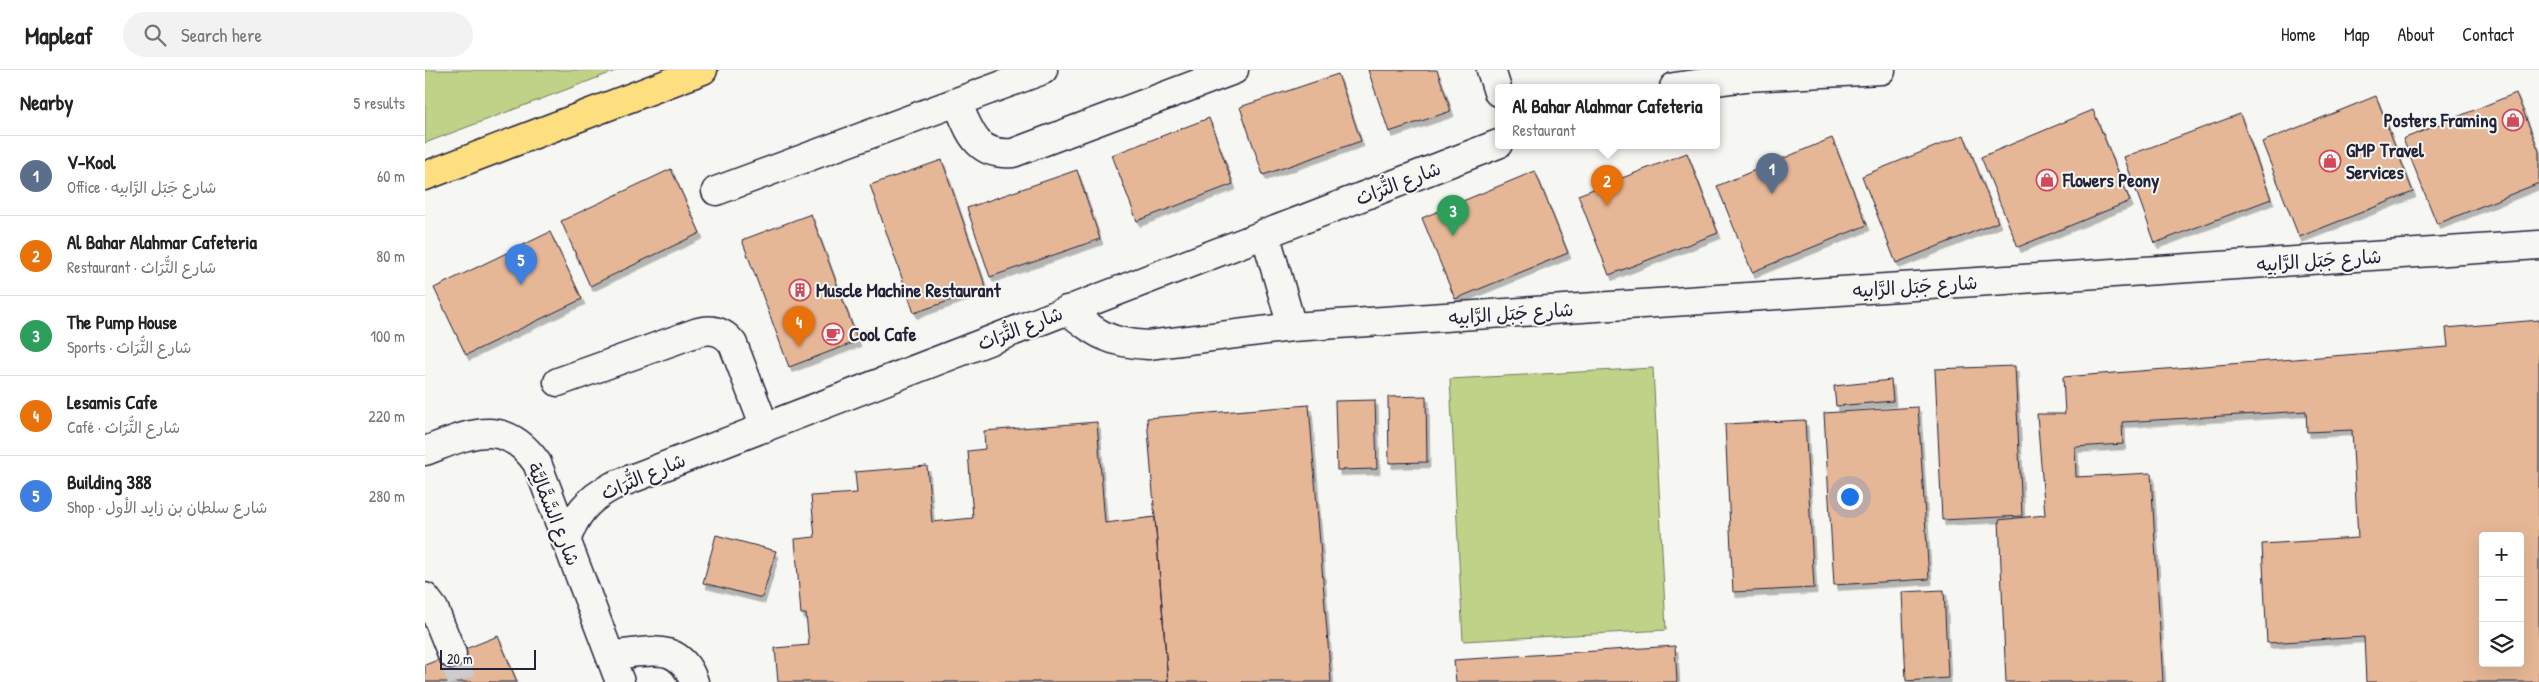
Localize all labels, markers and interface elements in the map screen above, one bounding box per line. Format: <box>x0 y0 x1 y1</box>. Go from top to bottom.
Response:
search box <box>123 12 473 57</box>
text: Mapleaf <box>25 19 93 51</box>
icon: search <box>141 21 169 49</box>
text: Search here <box>181 22 262 48</box>
text: Home <box>2281 22 2316 47</box>
text: Map <box>2344 22 2369 47</box>
text: About <box>2397 22 2434 47</box>
text: Contact <box>2462 22 2514 47</box>
popup <box>1495 84 1720 149</box>
text: Nearby <box>20 88 73 117</box>
text: 5 results <box>354 92 405 114</box>
text: Al Bahar Alahmar Cafeteria <box>1512 93 1703 119</box>
place label: Posters Framing <box>2384 107 2498 134</box>
shop icon: Posters Framing <box>2501 108 2525 132</box>
text: Restaurant <box>1512 119 1576 141</box>
place label: GMP Travel Services <box>2346 137 2425 185</box>
text: V-Kool <box>67 149 116 175</box>
shop icon: GMP Travel Services <box>2318 149 2342 173</box>
pin: 1 <box>1756 153 1788 194</box>
street label: شارع التُّرَاث <box>1351 154 1445 212</box>
text: 1 <box>33 165 39 187</box>
text: 60 m <box>377 165 405 187</box>
pin: 2 <box>1591 165 1623 206</box>
place label: Flowers Peony <box>2062 167 2159 194</box>
shop icon: Flowers Peony <box>2035 168 2059 192</box>
text: Office · شارع جَبَل الرَّابيه <box>67 176 217 198</box>
pin: 3 <box>1437 195 1469 236</box>
text: Al Bahar Alahmar Cafeteria <box>67 229 257 255</box>
street label: شارع جَبَل الرَّابيه <box>2256 243 2382 278</box>
pin: 5 <box>505 244 537 285</box>
text: 2 <box>32 245 40 267</box>
text: 80 m <box>376 245 405 267</box>
text: Restaurant · شارع التُّرَاث <box>67 256 216 278</box>
street label: شارع جَبَل الرَّابيه <box>1852 269 1978 304</box>
place label: Muscle Machine Restaurant <box>816 277 1002 303</box>
building icon: Muscle Machine Restaurant <box>788 278 812 302</box>
street label: شارع جَبَل الرَّابيه <box>1448 296 1574 331</box>
street label: شارع التُّرَاث <box>973 299 1067 357</box>
pin: 4 <box>783 306 815 347</box>
text: The Pump House <box>67 309 177 335</box>
place label: Cool Cafe <box>849 321 917 347</box>
cafe icon: Cool Cafe <box>821 322 845 346</box>
text: 3 <box>32 325 40 347</box>
text: 100 m <box>370 325 405 347</box>
text: Sports · شارع التُّرَاث <box>67 336 191 358</box>
text: Lesamis Cafe <box>67 389 158 415</box>
text: 4 <box>33 405 39 427</box>
text: 220 m <box>368 405 405 427</box>
text: Café · شارع التُّرَاث <box>67 416 180 438</box>
street label: شارع التُّرَاث <box>596 446 690 506</box>
street label: شارع السَّمَّالِيَّة <box>521 459 587 570</box>
text: Building 388 <box>67 469 152 495</box>
your location <box>1837 484 1863 510</box>
text: 5 <box>33 485 39 507</box>
text: 280 m <box>369 485 405 507</box>
text: Shop · شارع سلطان بن زايد الأول <box>67 496 267 518</box>
map controls <box>2479 532 2524 667</box>
button: + <box>2479 532 2524 577</box>
button: − <box>2479 577 2524 622</box>
button: layers <box>2479 622 2524 667</box>
scale bar <box>440 647 536 670</box>
text: 20 m <box>447 649 473 668</box>

